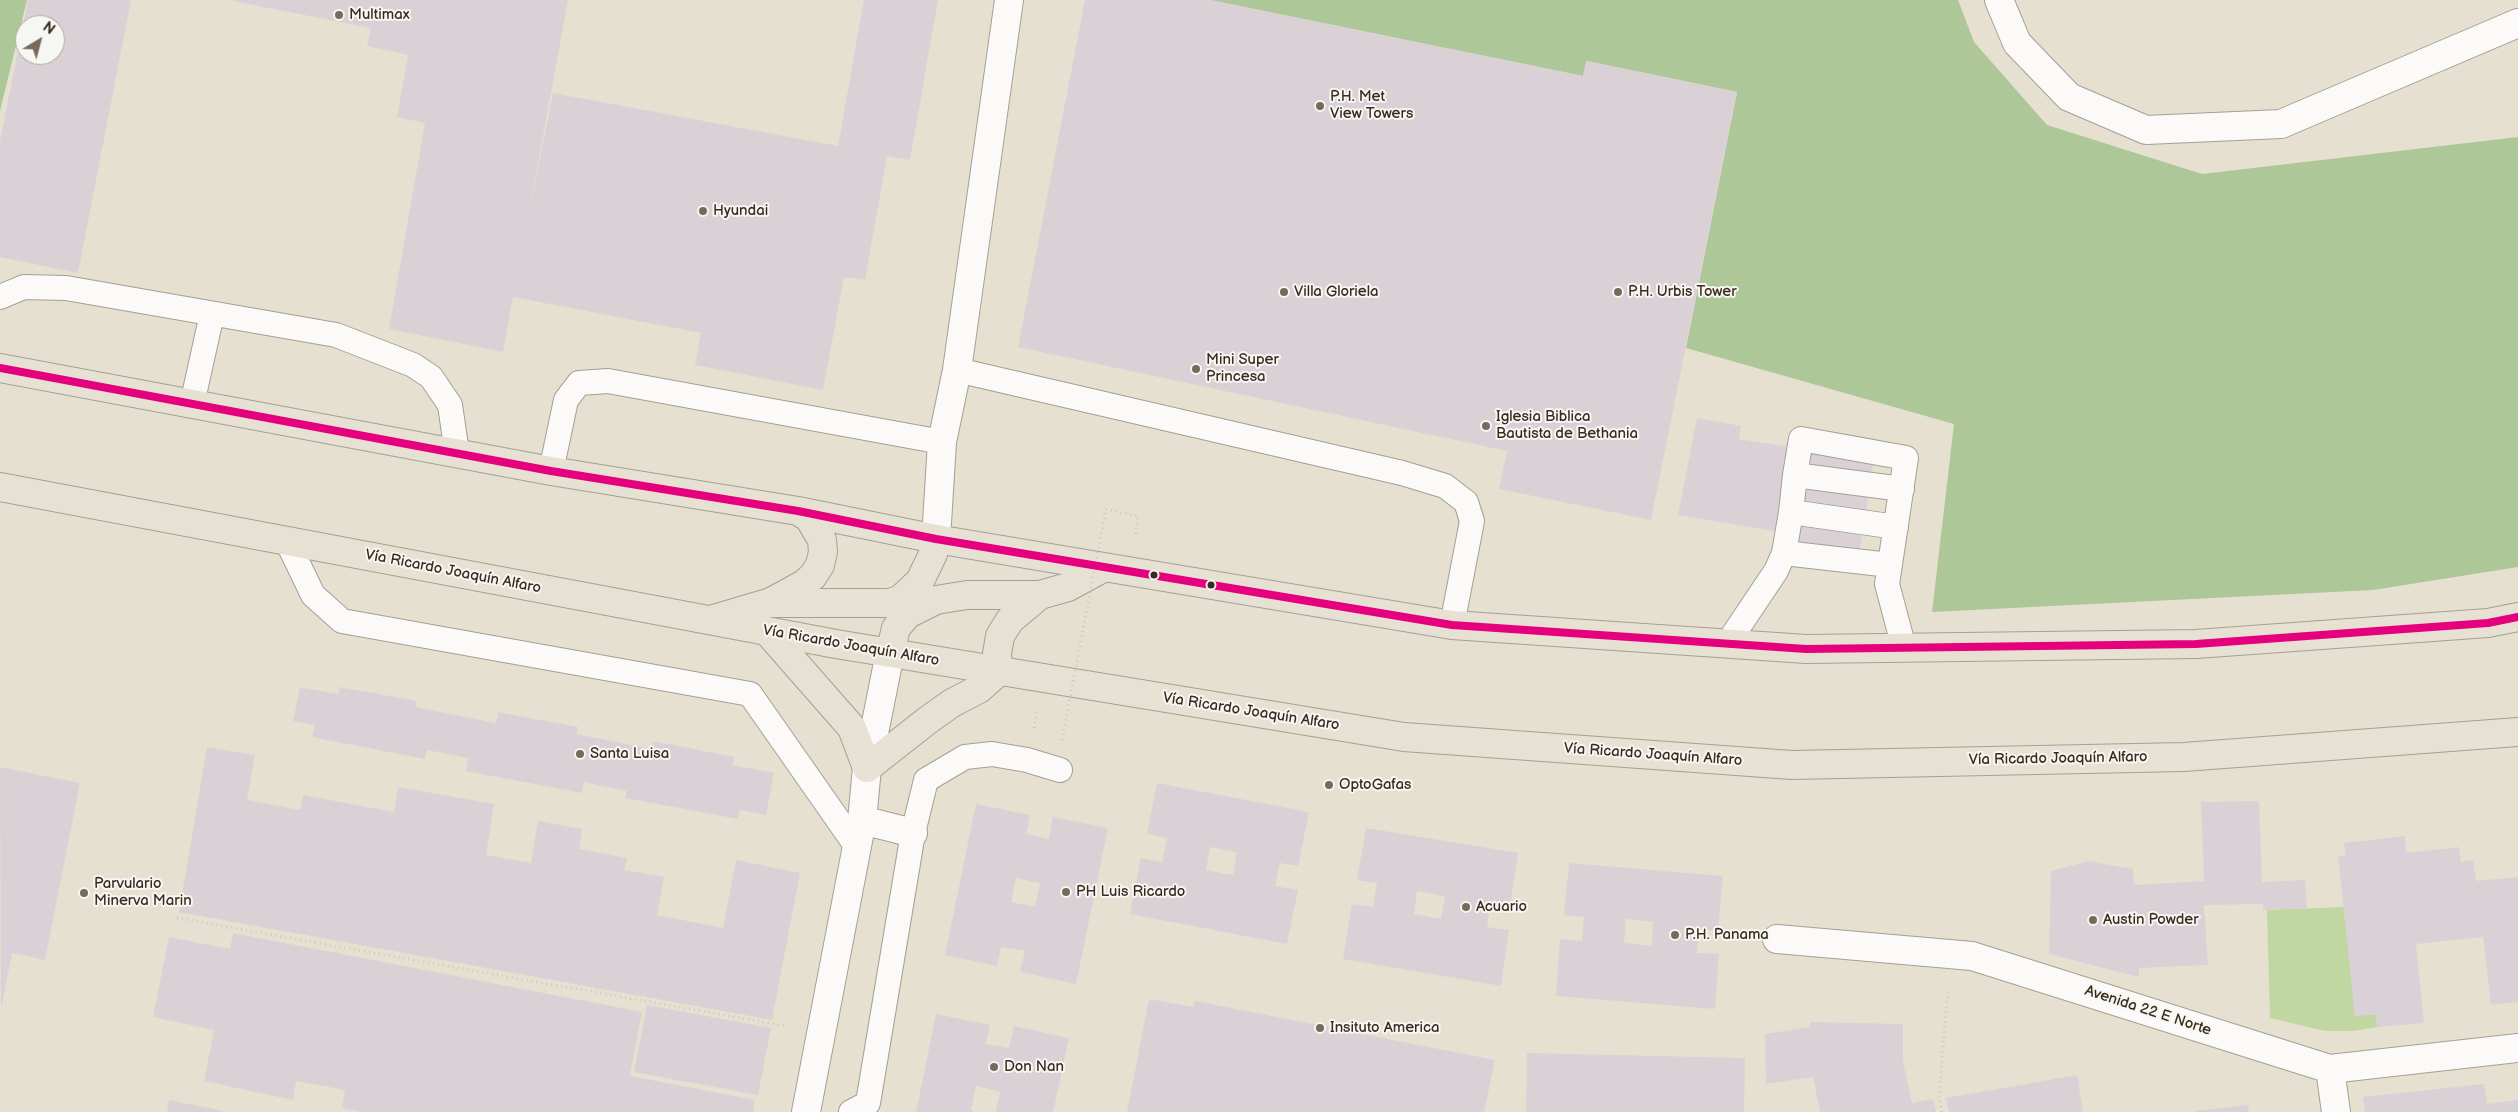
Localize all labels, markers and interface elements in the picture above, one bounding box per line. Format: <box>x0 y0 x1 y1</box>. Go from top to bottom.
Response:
place label: Multimax <box>349 6 410 24</box>
marker: Multimax <box>333 9 345 21</box>
north arrow <box>15 15 65 65</box>
text: N <box>39 18 58 38</box>
place label: P.H. Met View Towers <box>1330 88 1413 123</box>
marker: P.H. Met View Towers <box>1314 100 1326 112</box>
place label: Hyundai <box>713 202 768 220</box>
marker: Hyundai <box>697 205 709 217</box>
place label: Villa Gloriela <box>1294 283 1378 301</box>
place label: P.H. Urbis Tower <box>1628 283 1737 301</box>
marker: Villa Gloriela <box>1278 286 1290 298</box>
marker: P.H. Urbis Tower <box>1612 286 1624 298</box>
place label: Mini Super Princesa <box>1206 351 1279 386</box>
marker: Mini Super Princesa <box>1190 363 1202 375</box>
place label: Iglesia Biblica Bautista de Bethania <box>1496 408 1638 443</box>
marker: Iglesia Biblica Bautista de Bethania <box>1480 420 1492 432</box>
street label: Vía Ricardo Joaquín Alfaro <box>364 546 542 598</box>
unlabelled marker <box>1149 570 1159 580</box>
unlabelled marker <box>1206 580 1216 590</box>
street label: Vía Ricardo Joaquín Alfaro <box>761 622 941 670</box>
street label: Vía Ricardo Joaquín Alfaro <box>1161 689 1341 735</box>
street label: Vía Ricardo Joaquín Alfaro <box>1563 740 1743 770</box>
place label: Santa Luisa <box>590 745 669 763</box>
marker: Santa Luisa <box>574 748 586 760</box>
street label: Vía Ricardo Joaquín Alfaro <box>1969 748 2147 770</box>
place label: OptoGafas <box>1339 776 1411 794</box>
marker: OptoGafas <box>1323 779 1335 791</box>
place label: Parvulario Minerva Marin <box>94 875 192 910</box>
place label: PH Luis Ricardo <box>1076 883 1185 901</box>
marker: PH Luis Ricardo <box>1060 886 1072 898</box>
marker: Parvulario Minerva Marin <box>78 887 90 899</box>
place label: Acuario <box>1476 898 1527 916</box>
marker: Acuario <box>1460 901 1472 913</box>
place label: Austin Powder <box>2103 911 2199 929</box>
marker: Austin Powder <box>2087 914 2099 926</box>
place label: P.H. Panama <box>1685 926 1769 944</box>
marker: P.H. Panama <box>1669 929 1681 941</box>
street label: Avenida 22 E Norte <box>2082 982 2214 1040</box>
place label: Insituto America <box>1330 1019 1440 1037</box>
marker: Insituto America <box>1314 1022 1326 1034</box>
place label: Don Nan <box>1004 1058 1064 1076</box>
marker: Don Nan <box>988 1061 1000 1073</box>

